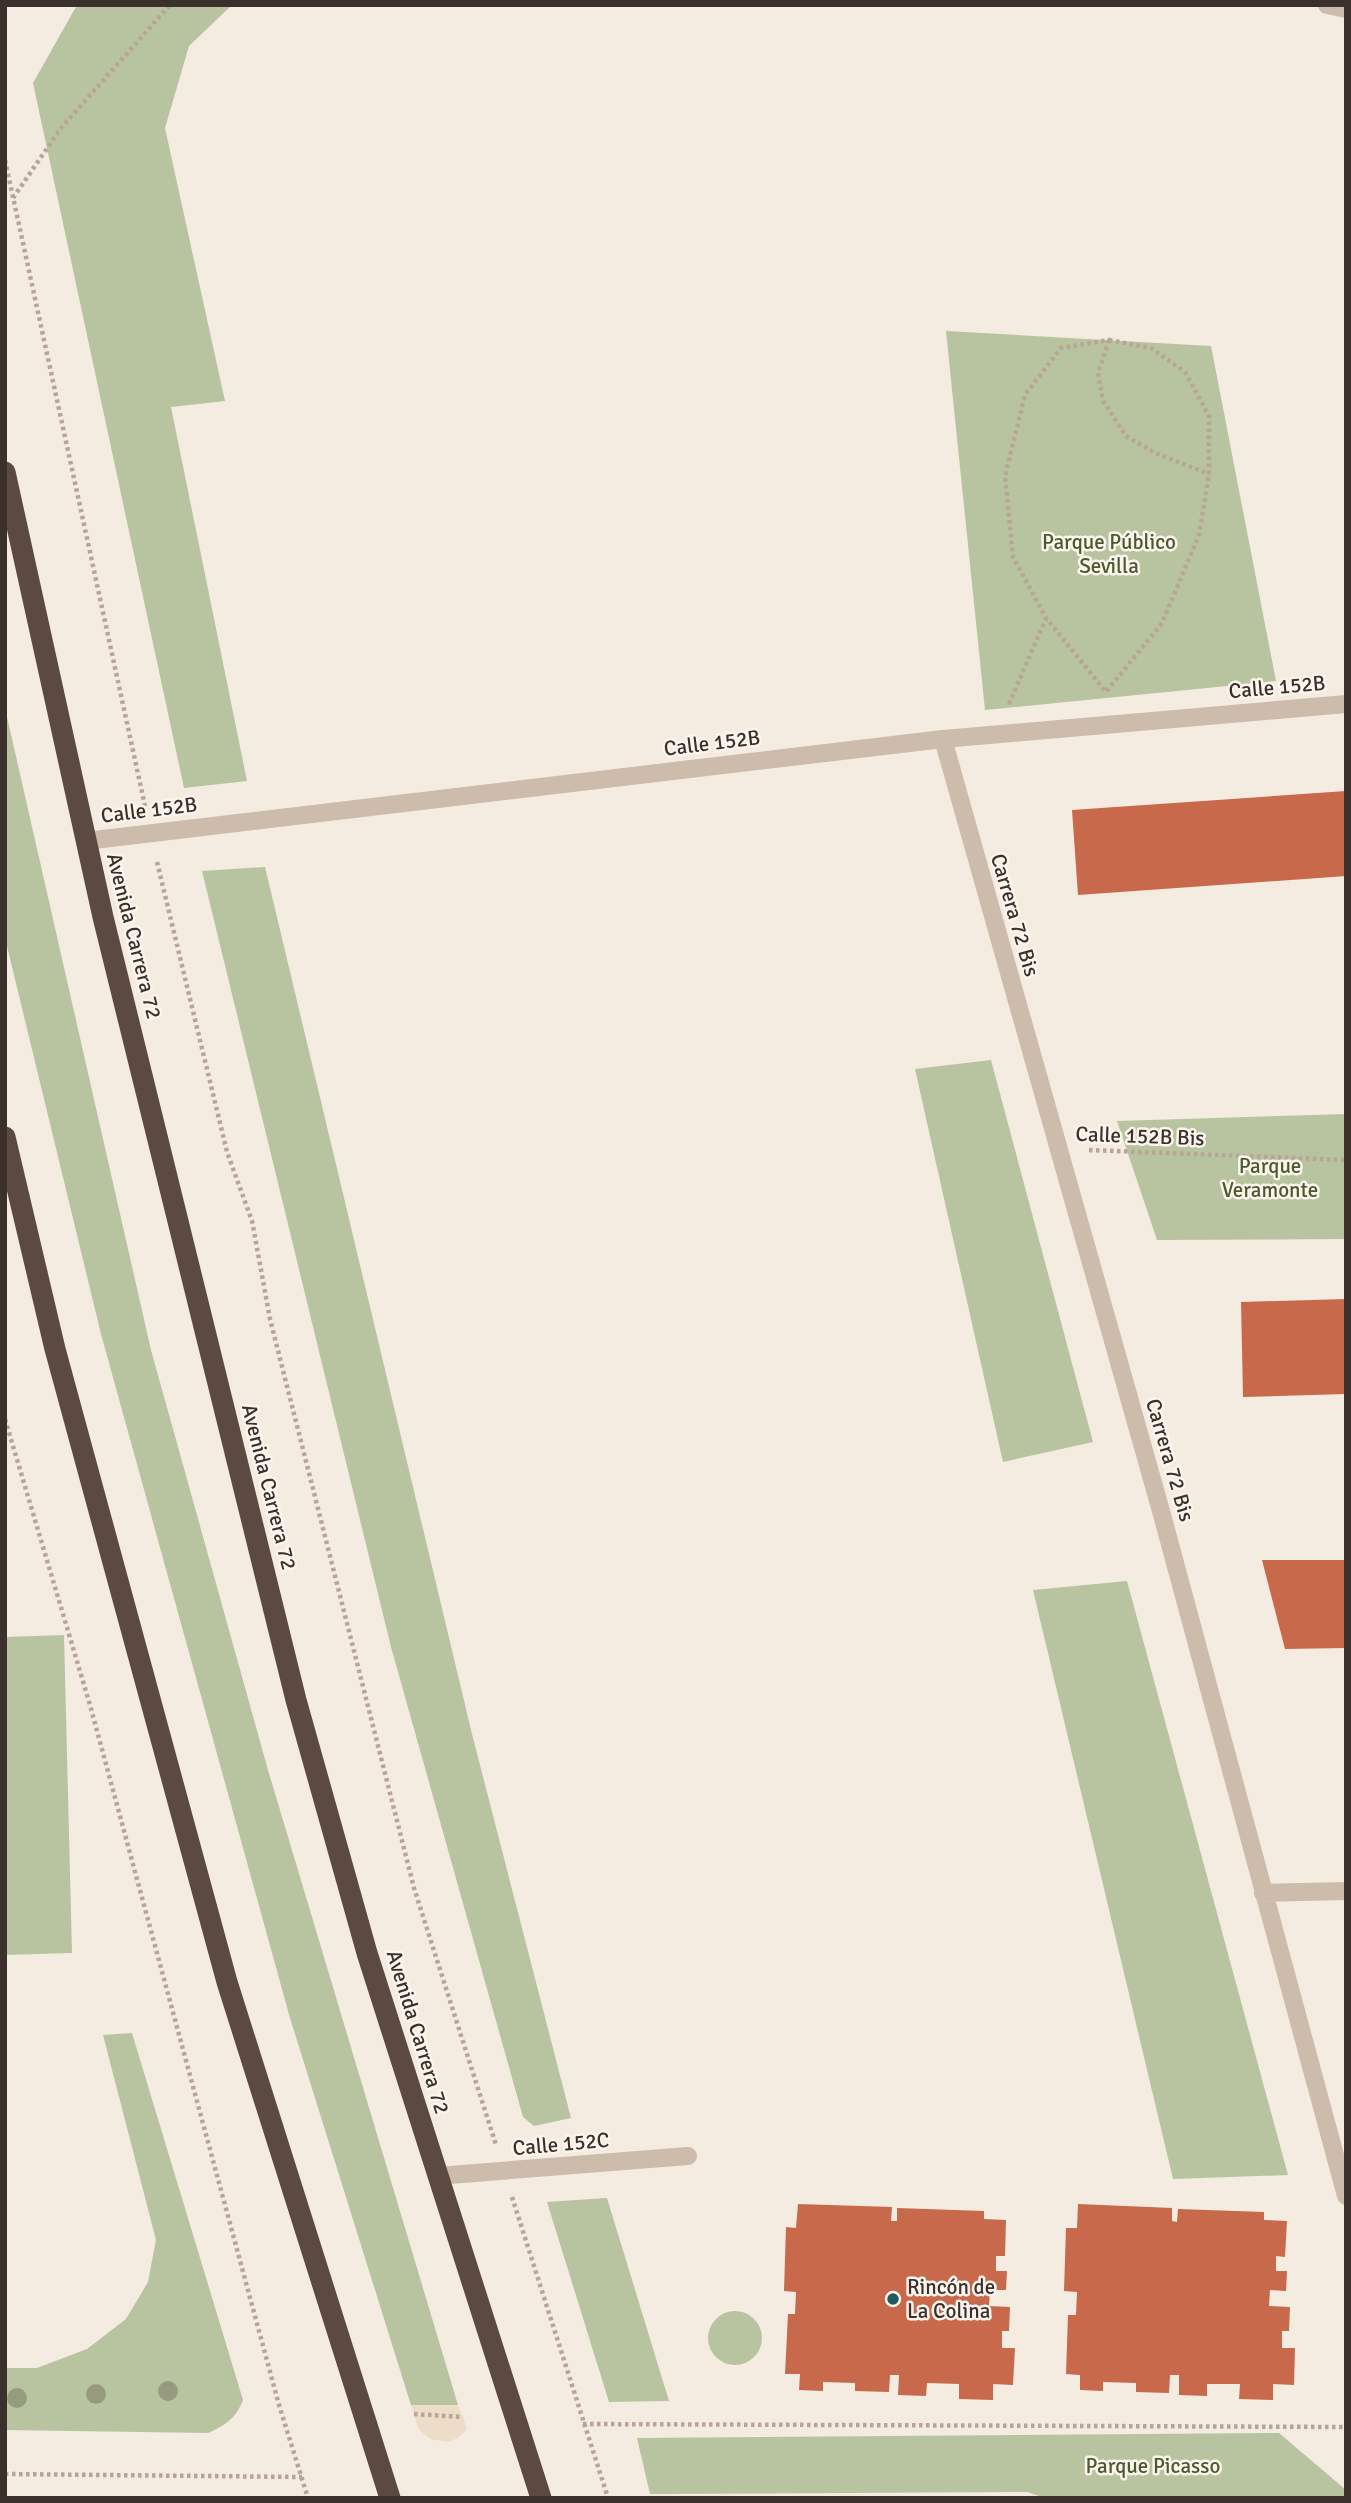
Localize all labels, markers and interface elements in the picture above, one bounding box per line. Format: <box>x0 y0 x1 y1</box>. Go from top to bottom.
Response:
park label: Parque Público Sevilla <box>1042 529 1176 579</box>
street label: Calle 152B <box>1228 670 1326 704</box>
street label: Calle 152B <box>662 724 762 762</box>
street label: Calle 152B <box>99 791 199 829</box>
street label: Avenida Carrera 72 <box>101 850 167 1022</box>
street label: Carrera 72 Bis <box>985 851 1045 979</box>
street label: Calle 152B Bis <box>1075 1121 1205 1151</box>
park label: Parque Veramonte <box>1222 1153 1318 1203</box>
street label: Carrera 72 Bis <box>1140 1396 1200 1524</box>
street label: Avenida Carrera 72 <box>236 1401 302 1573</box>
street label: Avenida Carrera 72 <box>381 1947 455 2117</box>
street label: Calle 152C <box>512 2127 610 2161</box>
place label: Rincón de La Colina <box>907 2274 995 2324</box>
marker: Rincón de La Colina <box>885 2291 901 2307</box>
park label: Parque Picasso <box>1086 2453 1220 2479</box>

